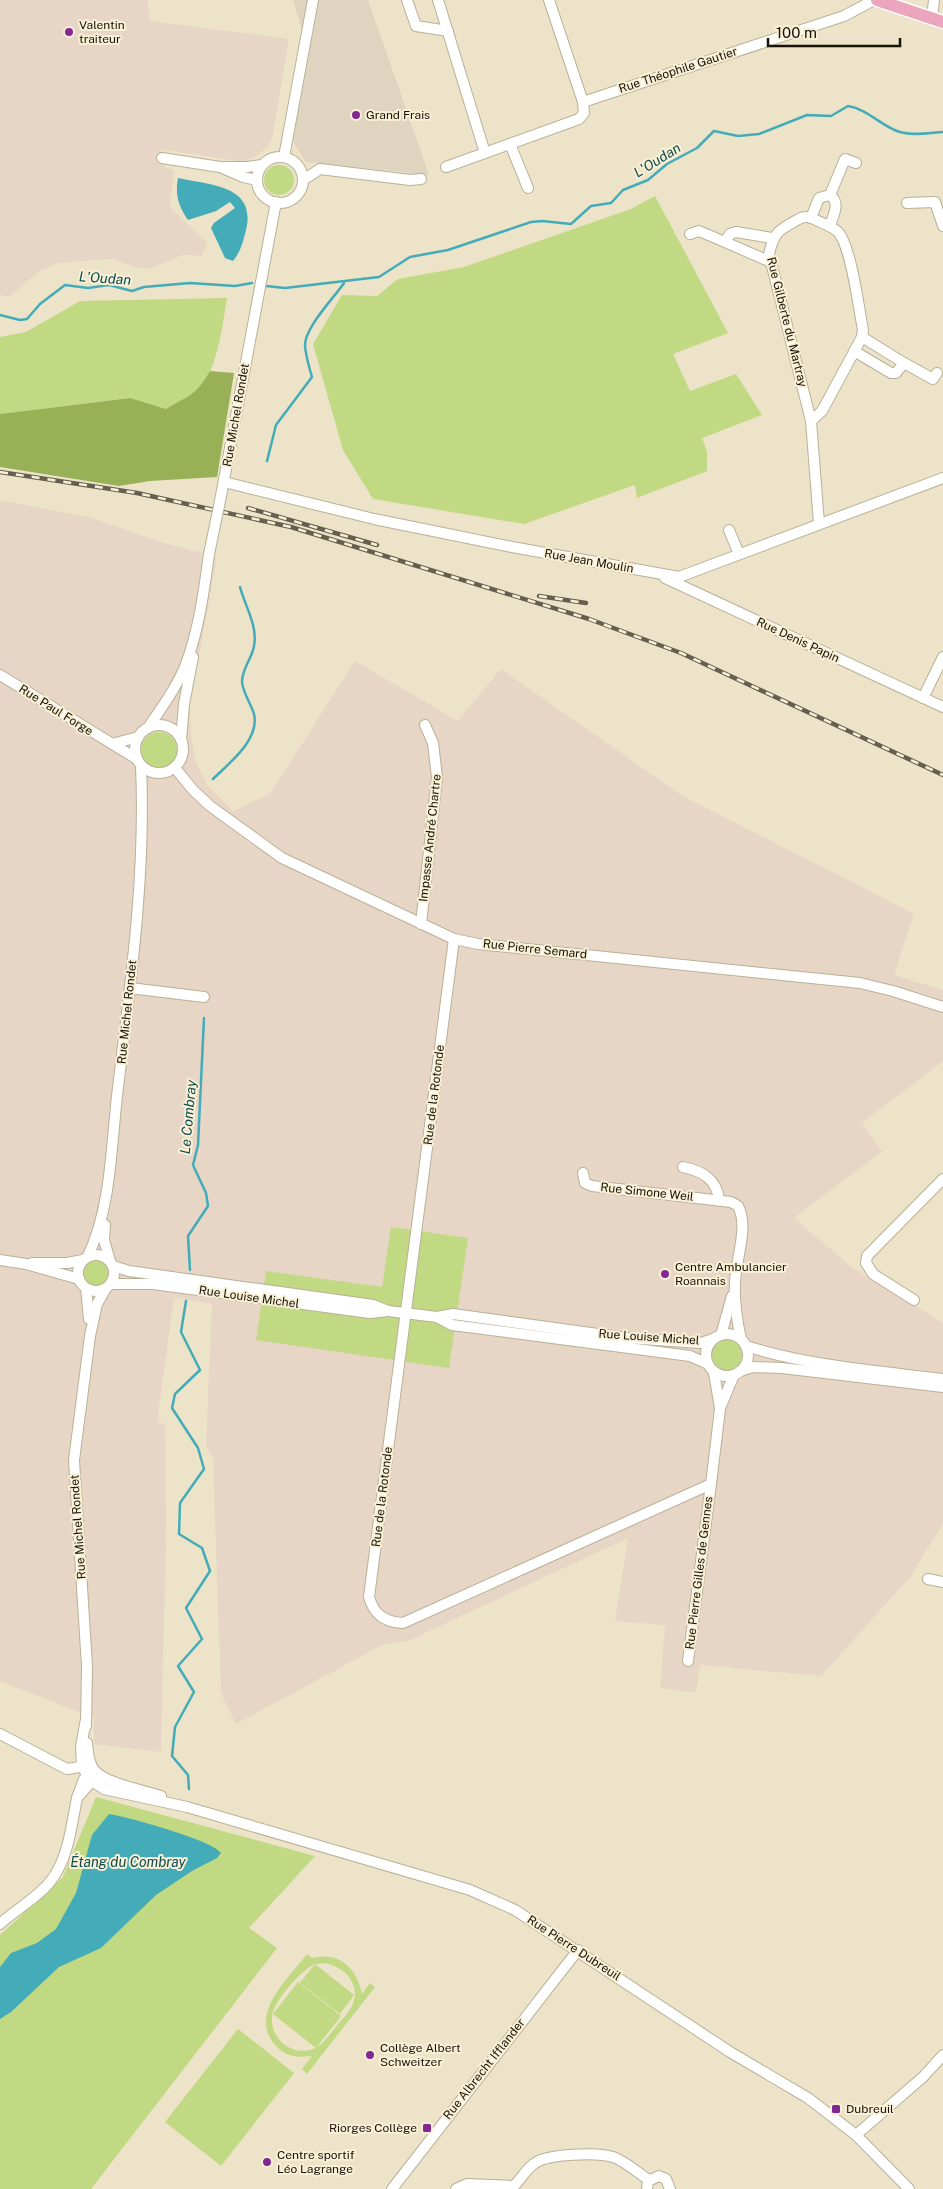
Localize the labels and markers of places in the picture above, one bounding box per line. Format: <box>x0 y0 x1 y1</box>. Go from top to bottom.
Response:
place label: Valentin traiteur <box>79 18 125 46</box>
marker: Valentin traiteur <box>63 26 75 38</box>
place label: Grand Frais <box>366 108 430 122</box>
marker: Grand Frais <box>350 109 362 121</box>
place label: Centre Ambulancier Roannais <box>675 1260 787 1288</box>
marker: Centre Ambulancier Roannais <box>659 1268 671 1280</box>
place label: Collège Albert Schweitzer <box>380 2041 461 2069</box>
marker: Collège Albert Schweitzer <box>364 2049 376 2061</box>
place label: Dubreuil <box>846 2102 894 2116</box>
marker: Dubreuil <box>830 2103 842 2115</box>
place label: Riorges Collège <box>329 2121 417 2135</box>
marker: Riorges Collège <box>421 2122 433 2134</box>
place label: Centre sportif Léo Lagrange <box>277 2148 355 2176</box>
marker: Centre sportif Léo Lagrange <box>261 2156 273 2168</box>

